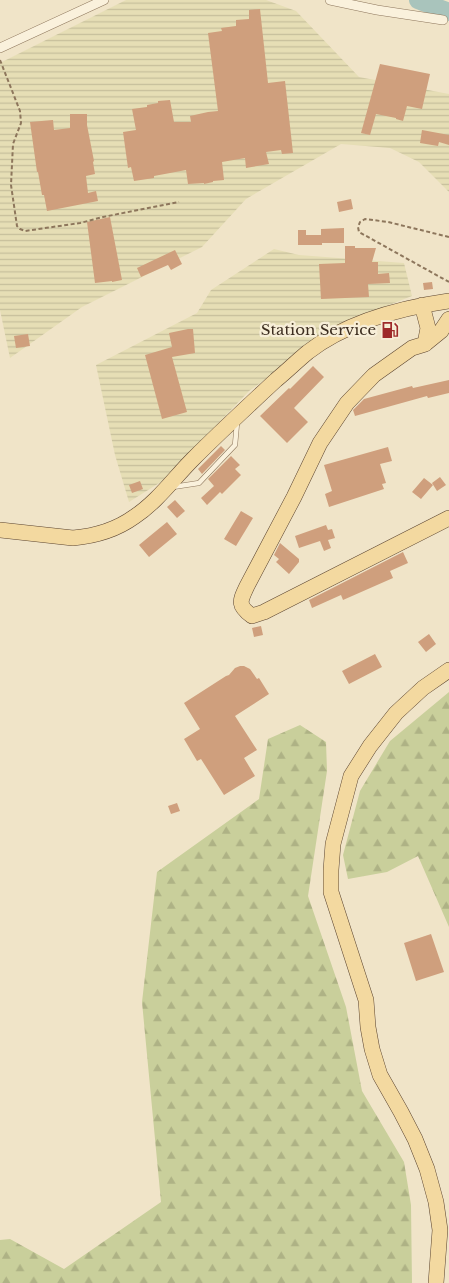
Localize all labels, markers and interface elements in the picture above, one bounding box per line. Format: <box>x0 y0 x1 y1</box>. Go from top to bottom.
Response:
place label: Station Service <box>261 320 376 339</box>
fuel station icon: Station Service <box>380 320 400 340</box>

